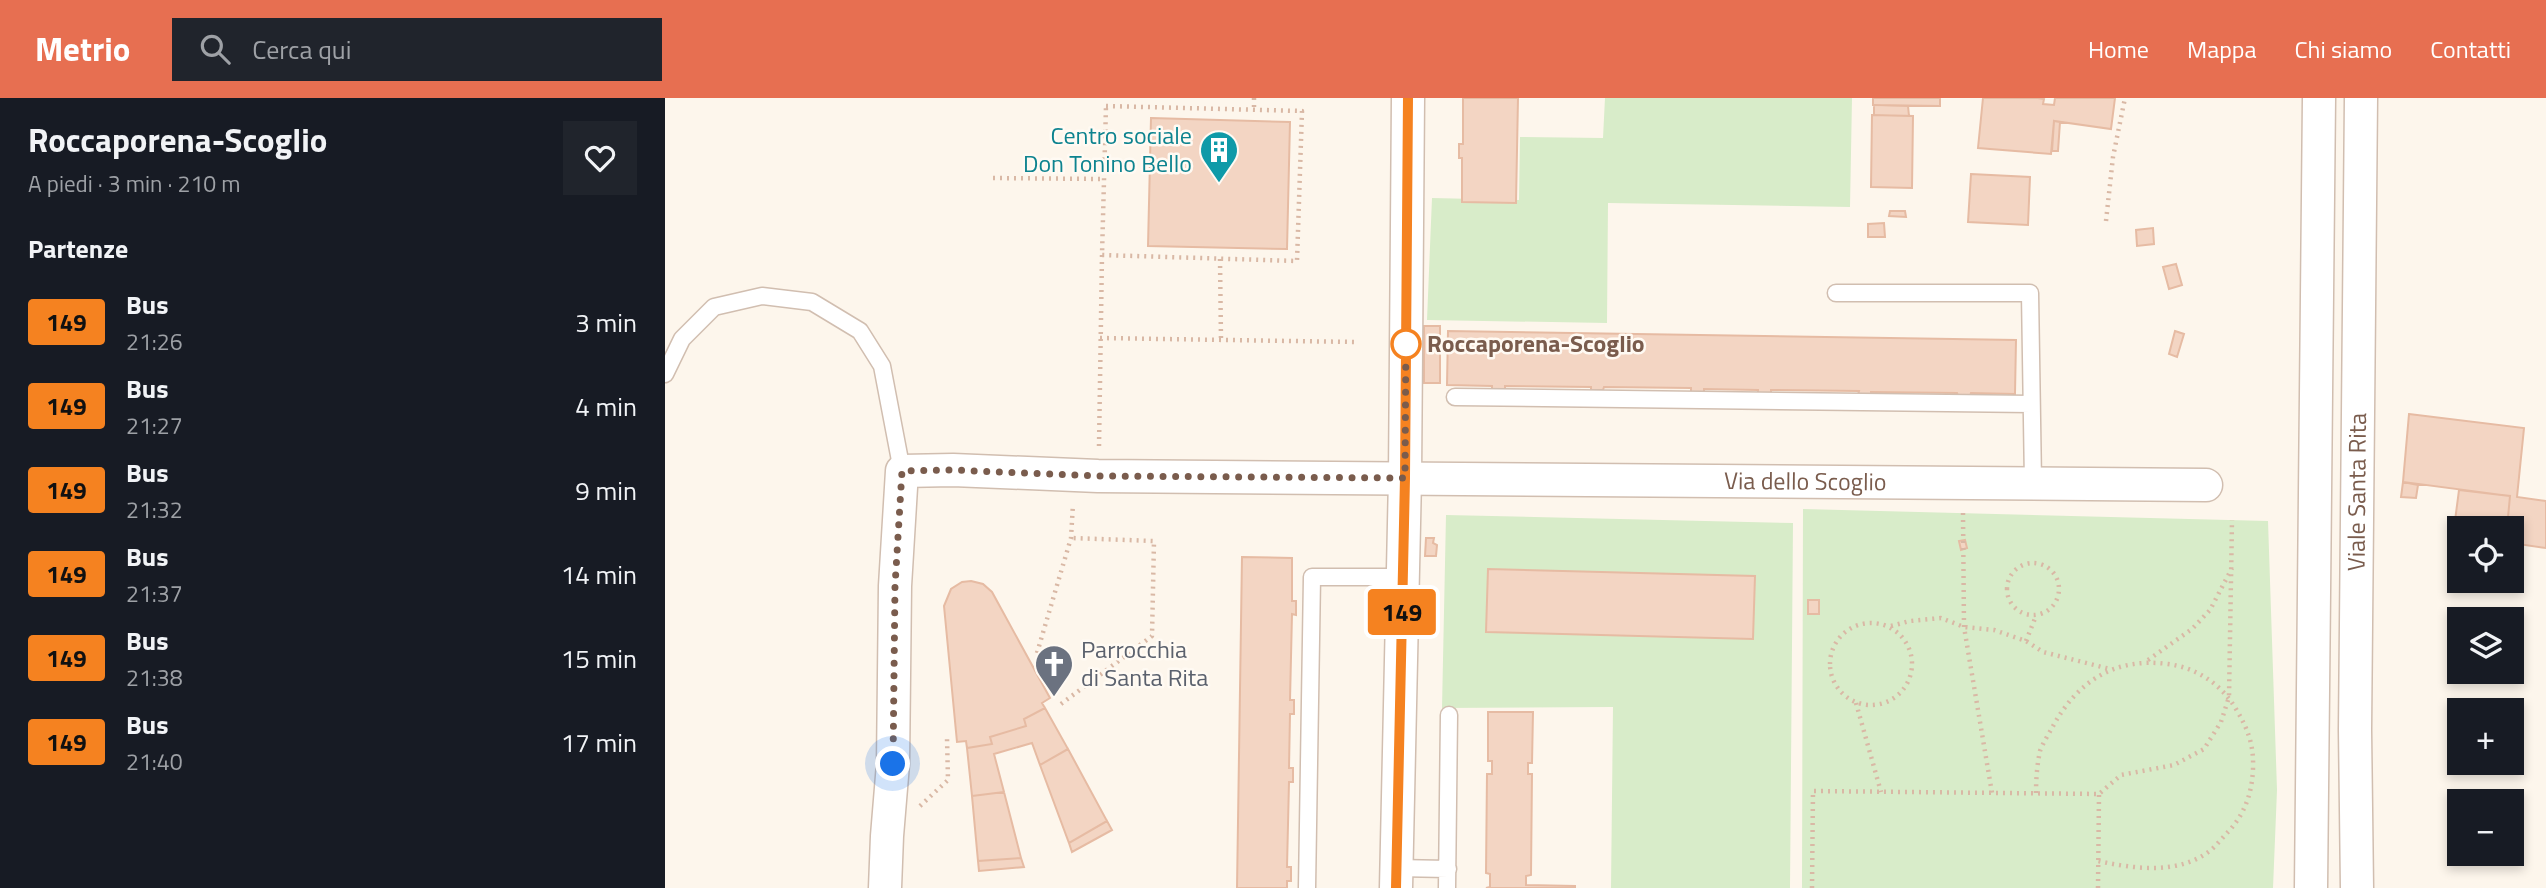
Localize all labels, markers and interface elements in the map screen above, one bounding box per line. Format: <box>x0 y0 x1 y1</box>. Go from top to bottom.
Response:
search box <box>172 18 662 81</box>
text: Metrio <box>35 24 130 74</box>
icon: search <box>196 30 234 68</box>
text: Cerca qui <box>252 30 351 69</box>
text: Home <box>2088 31 2149 67</box>
text: Mappa <box>2187 31 2256 67</box>
text: Chi siamo <box>2294 31 2392 67</box>
text: Contatti <box>2430 31 2511 67</box>
text: Roccaporena-Scoglio <box>28 115 327 165</box>
place label: Centro sociale Don Tonino Bello <box>1023 117 1192 181</box>
button: heart <box>563 121 637 195</box>
building icon: Centro sociale Don Tonino Bello <box>1198 129 1240 184</box>
text: A piedi · 3 min · 210 m <box>28 166 240 201</box>
text: Partenze <box>28 229 128 268</box>
text: Bus <box>126 285 168 324</box>
text: 3 min <box>575 303 637 342</box>
text: 149 <box>46 304 87 340</box>
text: 21:26 <box>126 324 183 359</box>
place label: Roccaporena-Scoglio <box>1427 325 1645 361</box>
marker: Roccaporena-Scoglio <box>1391 329 1421 359</box>
text: Bus <box>126 369 168 408</box>
text: 4 min <box>575 387 637 426</box>
text: 149 <box>46 388 87 424</box>
text: 21:27 <box>126 408 183 443</box>
street label: Viale Santa Rita <box>2338 413 2375 571</box>
text: Bus <box>126 453 168 492</box>
street label: Via dello Scoglio <box>1724 462 1887 499</box>
text: 9 min <box>575 471 637 510</box>
text: 149 <box>46 472 87 508</box>
text: 21:32 <box>126 492 183 527</box>
map controls <box>2447 516 2524 866</box>
button: locate <box>2447 516 2524 593</box>
text: Bus <box>126 537 168 576</box>
text: 14 min <box>561 555 637 594</box>
text: 149 <box>46 556 87 592</box>
text: 21:37 <box>126 576 183 611</box>
line badge: 149 <box>1362 589 1442 635</box>
text: 149 <box>1382 594 1422 630</box>
button: layers <box>2447 607 2524 684</box>
text: Bus <box>126 621 168 660</box>
place label: Parrocchia di Santa Rita <box>1081 631 1208 695</box>
text: 15 min <box>561 639 637 678</box>
text: 149 <box>46 640 87 676</box>
church icon: Parrocchia di Santa Rita <box>1033 643 1075 698</box>
text: 21:38 <box>126 660 183 695</box>
button: + <box>2447 698 2524 775</box>
text: Bus <box>126 705 168 744</box>
text: 17 min <box>561 723 637 762</box>
text: 149 <box>46 724 87 760</box>
text: 21:40 <box>126 744 183 779</box>
your location <box>875 746 910 781</box>
button: − <box>2447 789 2524 866</box>

